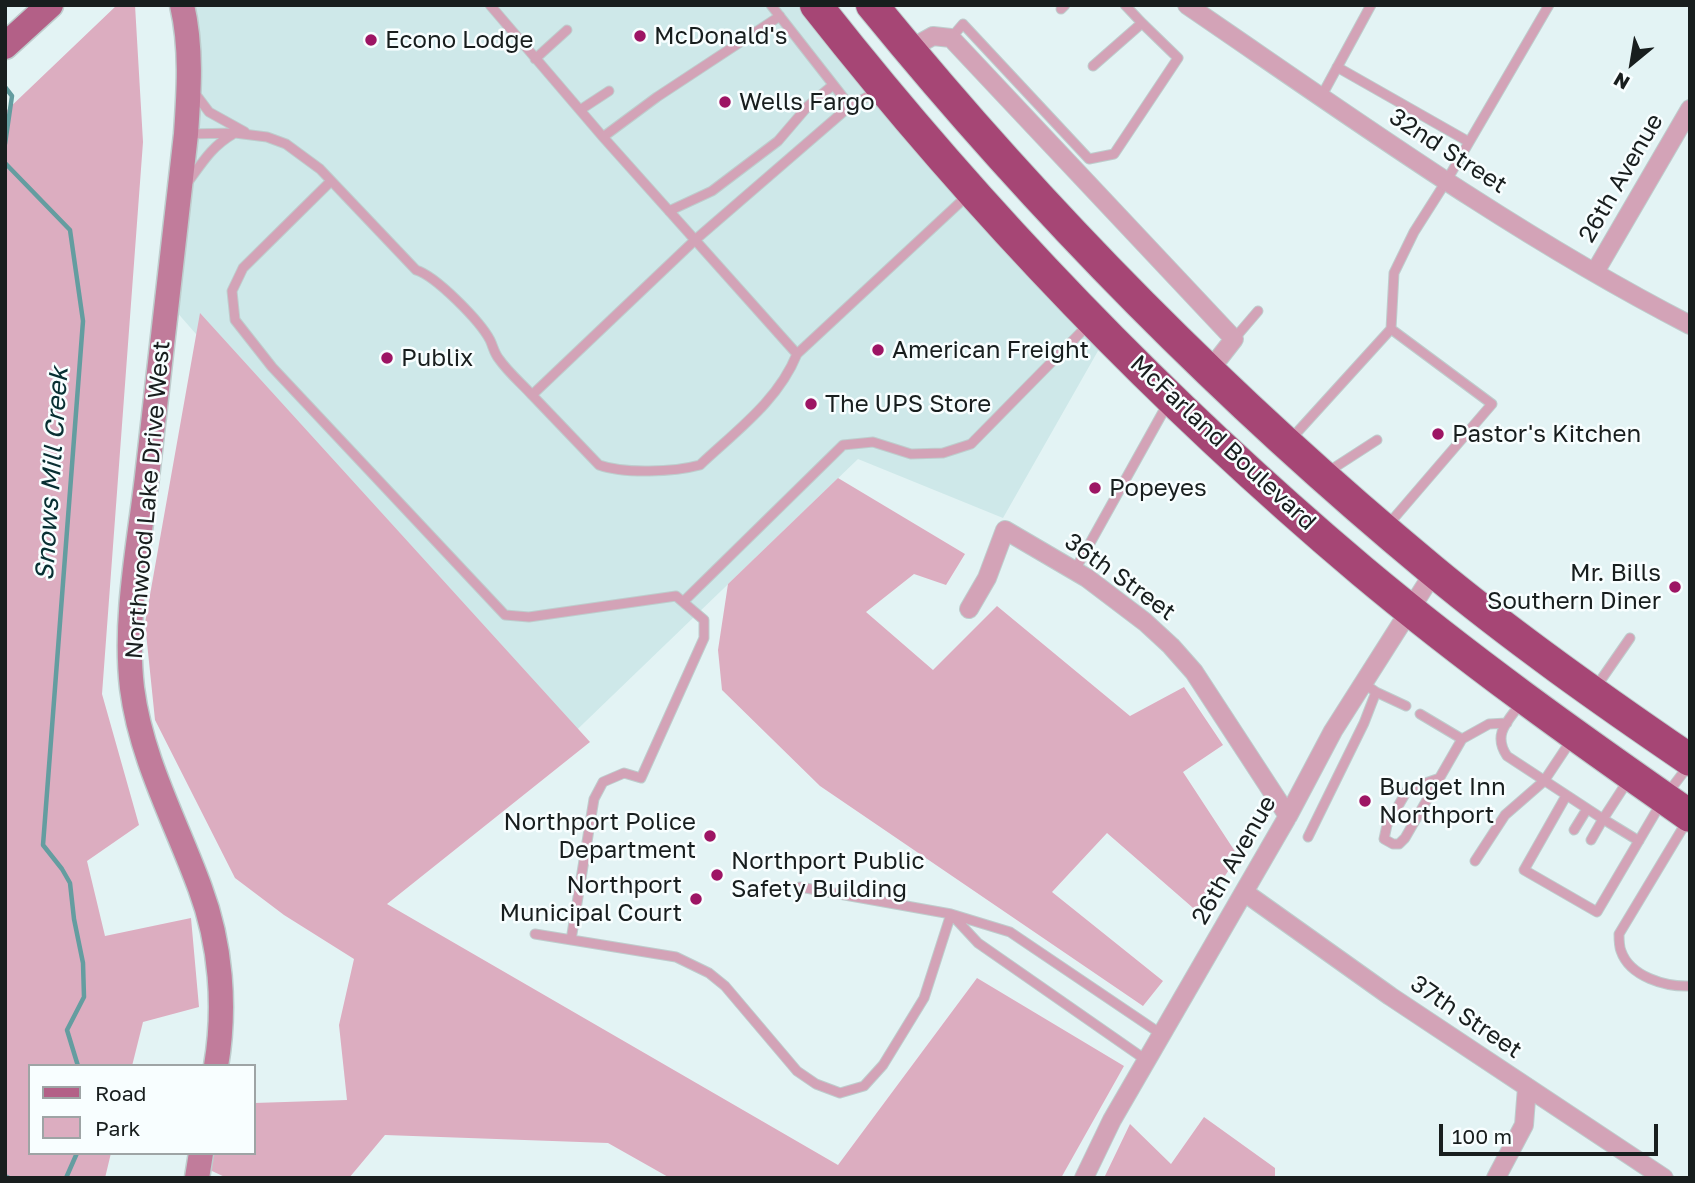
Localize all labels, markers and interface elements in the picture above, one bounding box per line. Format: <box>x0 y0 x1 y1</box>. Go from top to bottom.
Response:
place label: McDonald's <box>654 22 787 50</box>
place label: Econo Lodge <box>385 26 533 54</box>
marker: McDonald's <box>632 28 648 44</box>
north arrow <box>1597 28 1667 98</box>
marker: Econo Lodge <box>363 32 379 48</box>
text: N <box>1609 68 1633 95</box>
place label: Wells Fargo <box>739 88 875 116</box>
marker: Wells Fargo <box>717 94 733 110</box>
street label: 32nd Street <box>1384 102 1512 200</box>
street label: 26th Avenue <box>1573 109 1669 247</box>
place label: American Freight <box>892 336 1089 364</box>
street label: Northwood Lake Drive West <box>120 340 176 660</box>
marker: American Freight <box>870 342 886 358</box>
place label: Publix <box>401 344 473 372</box>
marker: Publix <box>379 350 395 366</box>
street label: McFarland Boulevard <box>1124 350 1322 536</box>
water label: Snows Mill Creek <box>29 366 75 582</box>
place label: The UPS Store <box>825 390 991 418</box>
marker: The UPS Store <box>803 396 819 412</box>
place label: Pastor's Kitchen <box>1452 420 1641 448</box>
marker: Pastor's Kitchen <box>1430 426 1446 442</box>
place label: Popeyes <box>1109 474 1207 502</box>
marker: Popeyes <box>1087 480 1103 496</box>
street label: 36th Street <box>1059 527 1181 627</box>
place label: Mr. Bills Southern Diner <box>1487 559 1661 615</box>
marker: Mr. Bills Southern Diner <box>1667 579 1683 595</box>
place label: Budget Inn Northport <box>1379 773 1506 829</box>
street label: 26th Avenue <box>1186 791 1282 929</box>
marker: Budget Inn Northport <box>1357 793 1373 809</box>
place label: Northport Police Department <box>504 808 696 864</box>
marker: Northport Police Department <box>702 828 718 844</box>
place label: Northport Public Safety Building <box>731 847 925 903</box>
marker: Northport Public Safety Building <box>709 867 725 883</box>
place label: Northport Municipal Court <box>499 871 682 927</box>
marker: Northport Municipal Court <box>688 891 704 907</box>
street label: 37th Street <box>1405 969 1527 1065</box>
legend <box>28 1064 256 1155</box>
text: Road <box>95 1080 146 1106</box>
scale bar <box>1443 1110 1662 1154</box>
text: Park <box>95 1115 140 1141</box>
text: 100 m <box>1452 1123 1512 1149</box>

